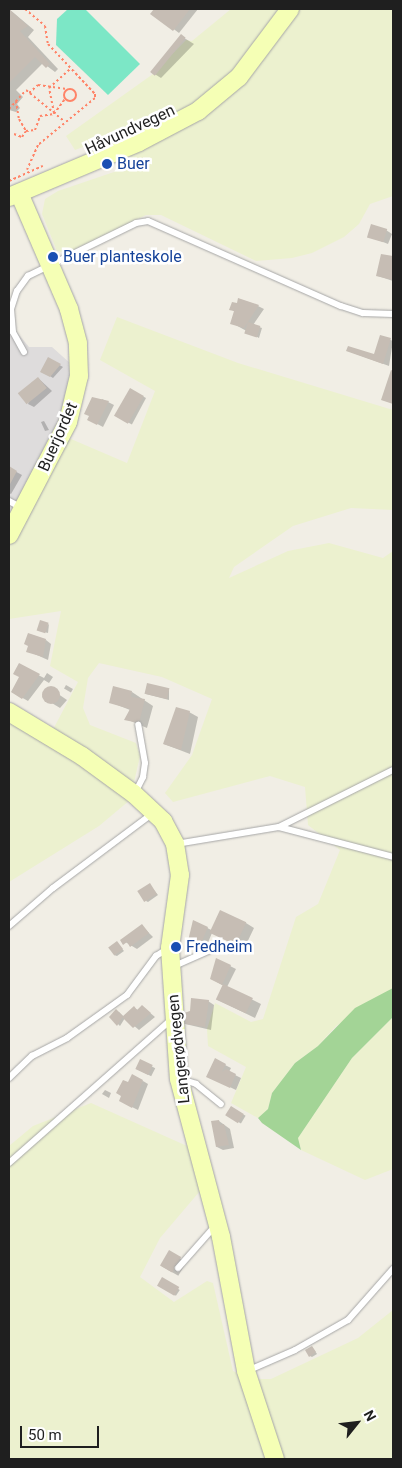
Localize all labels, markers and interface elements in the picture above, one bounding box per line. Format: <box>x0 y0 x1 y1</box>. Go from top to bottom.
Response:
street label: Håvundvegen <box>82 101 178 159</box>
place label: Buer <box>117 154 150 174</box>
marker: Buer <box>101 158 113 170</box>
place label: Buer planteskole <box>63 247 182 267</box>
marker: Buer planteskole <box>47 251 59 263</box>
street label: Buerjordet <box>34 399 82 475</box>
place label: Fredheim <box>186 937 253 957</box>
marker: Fredheim <box>170 941 182 953</box>
street label: Langerødvegen <box>164 994 194 1104</box>
north arrow <box>332 1398 382 1448</box>
text: N <box>361 1408 380 1424</box>
scale bar <box>22 1416 101 1448</box>
text: 50 m <box>28 1426 62 1444</box>

